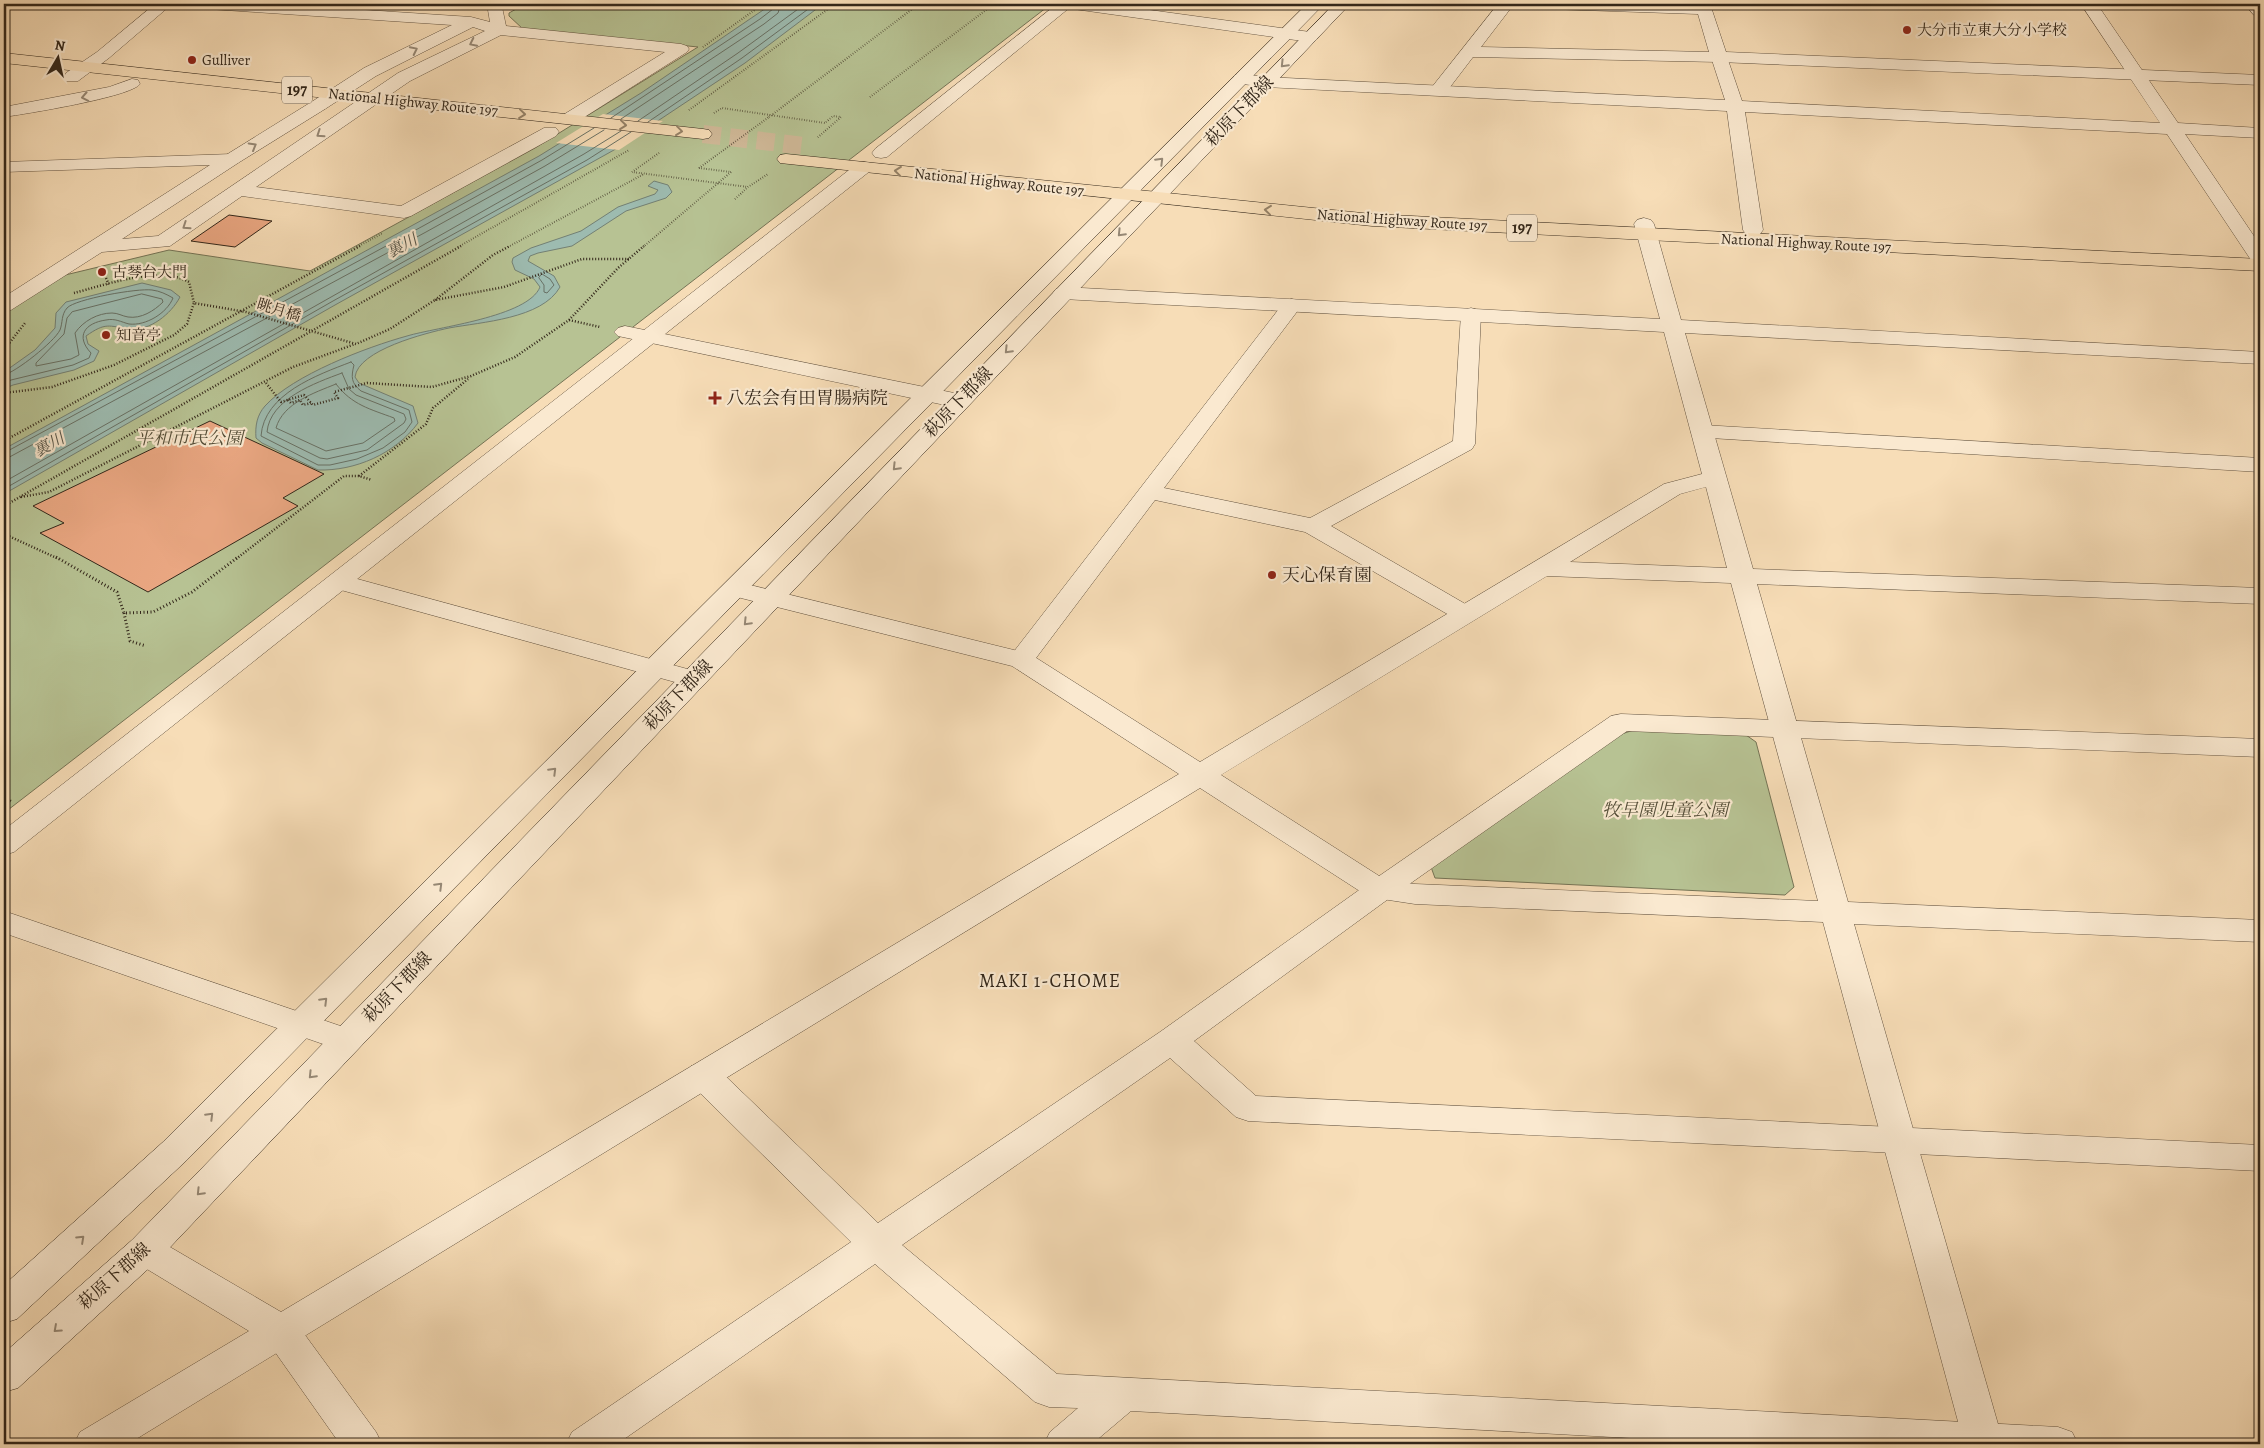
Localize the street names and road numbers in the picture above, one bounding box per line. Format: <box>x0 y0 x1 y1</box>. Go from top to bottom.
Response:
street label: 萩原下郡線 <box>1199 70 1279 152</box>
road number: 197 <box>282 76 312 104</box>
street label: National Highway Route 197 <box>327 83 500 121</box>
street label: National Highway Route 197 <box>913 163 1086 201</box>
street label: National Highway Route 197 <box>1316 204 1488 236</box>
road number: 197 <box>1507 214 1537 242</box>
street label: National Highway Route 197 <box>1720 229 1892 257</box>
street label: 眺月橋 <box>255 294 303 326</box>
street label: 萩原下郡線 <box>918 361 998 443</box>
street label: 萩原下郡線 <box>638 654 718 736</box>
street label: 萩原下郡線 <box>357 946 437 1028</box>
street label: 萩原下郡線 <box>73 1237 155 1315</box>

